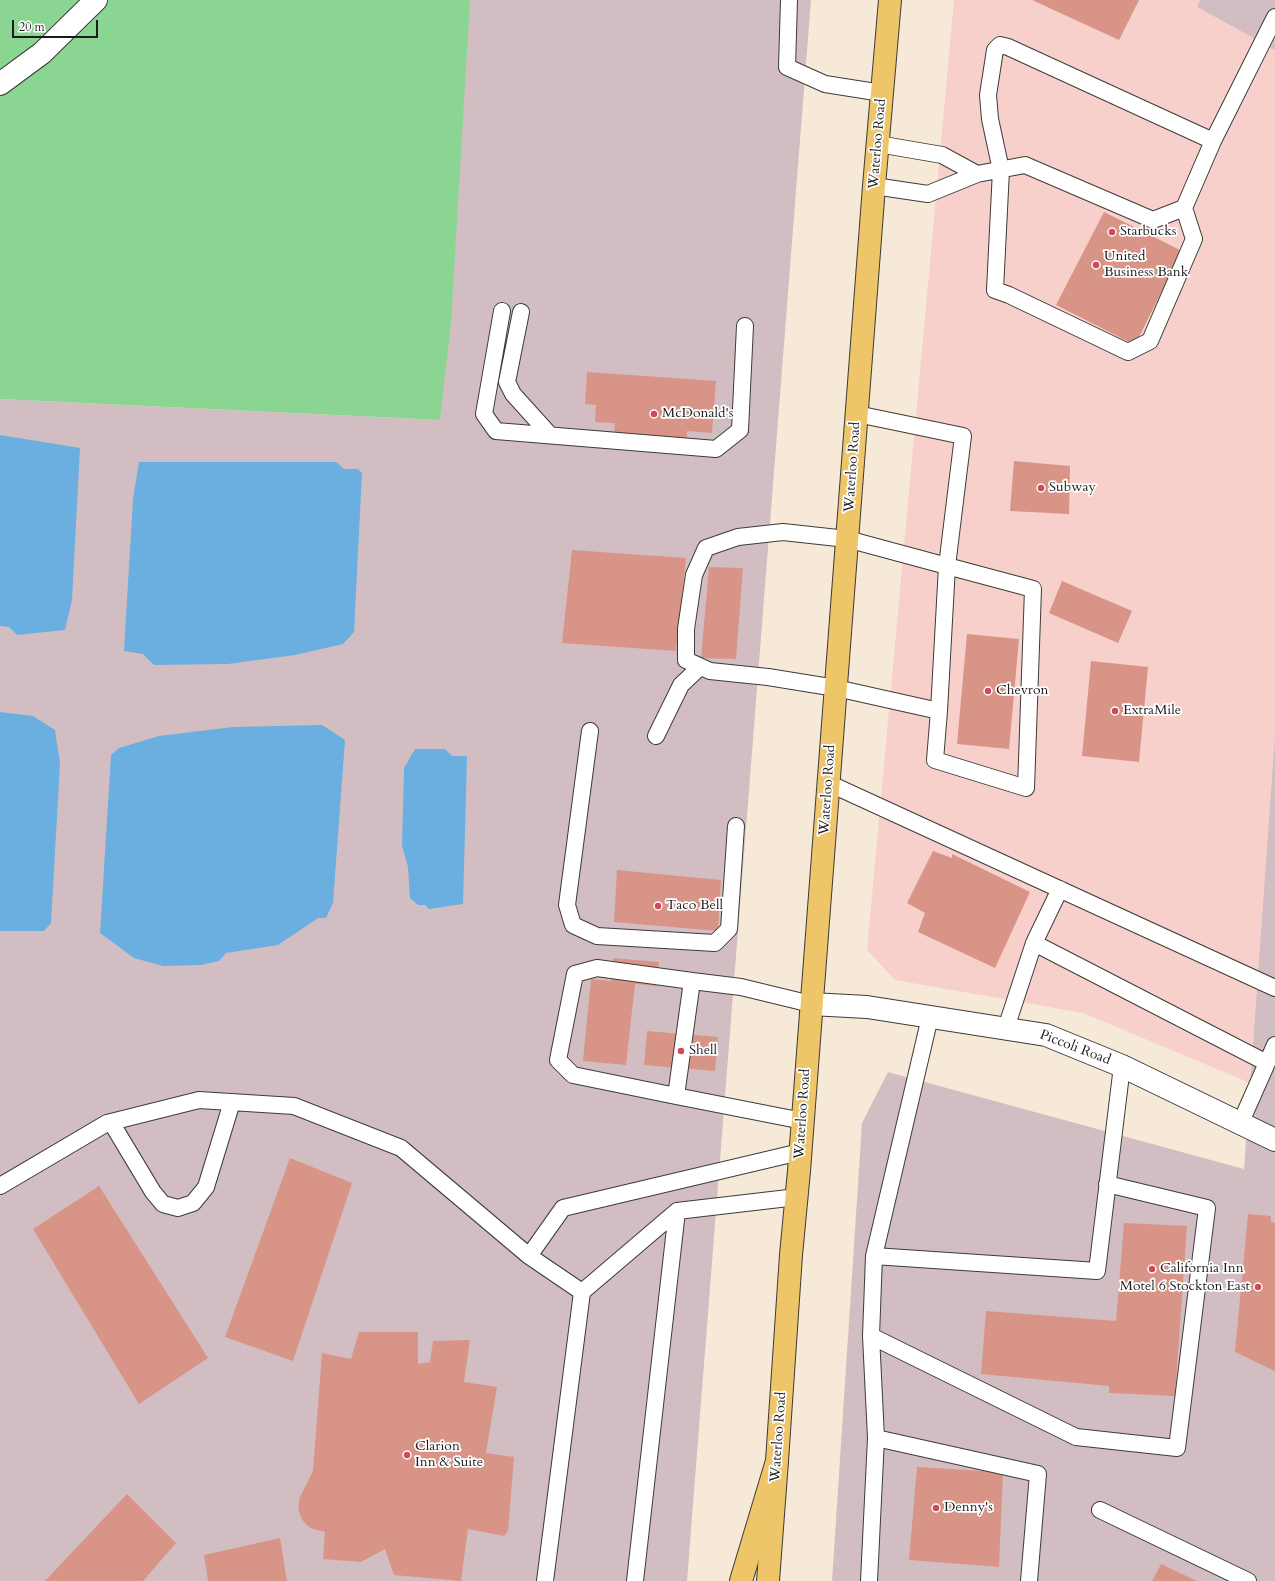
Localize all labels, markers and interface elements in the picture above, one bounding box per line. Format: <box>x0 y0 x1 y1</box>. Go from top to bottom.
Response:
scale bar <box>14 12 100 38</box>
text: 20 m <box>19 19 45 35</box>
street label: Waterloo Road <box>866 98 890 190</box>
place label: Starbucks <box>1120 224 1176 240</box>
marker: Starbucks <box>1107 227 1117 237</box>
place label: United Business Bank <box>1104 249 1188 282</box>
marker: United Business Bank <box>1091 260 1101 270</box>
place label: McDonald's <box>662 406 733 422</box>
marker: McDonald's <box>649 409 659 419</box>
street label: Waterloo Road <box>841 421 865 513</box>
place label: Subway <box>1049 480 1096 496</box>
marker: Subway <box>1036 483 1046 493</box>
place label: Chevron <box>996 683 1048 699</box>
marker: Chevron <box>983 686 993 696</box>
place label: ExtraMile <box>1123 703 1181 719</box>
marker: ExtraMile <box>1110 706 1120 716</box>
street label: Waterloo Road <box>816 744 840 836</box>
place label: Taco Bell <box>666 898 723 914</box>
marker: Taco Bell <box>653 901 663 911</box>
street label: Piccoli Road <box>1037 1027 1113 1069</box>
place label: Shell <box>689 1043 717 1059</box>
marker: Shell <box>676 1046 686 1056</box>
street label: Waterloo Road <box>791 1068 815 1160</box>
place label: California Inn <box>1160 1261 1244 1277</box>
marker: California Inn <box>1147 1264 1157 1274</box>
place label: Motel 6 Stockton East <box>1120 1279 1250 1295</box>
marker: Motel 6 Stockton East <box>1253 1282 1263 1292</box>
street label: Waterloo Road <box>767 1391 791 1483</box>
place label: Clarion Inn & Suite <box>415 1439 483 1472</box>
marker: Clarion Inn & Suite <box>402 1450 412 1460</box>
place label: Denny's <box>944 1500 993 1516</box>
marker: Denny's <box>931 1503 941 1513</box>

